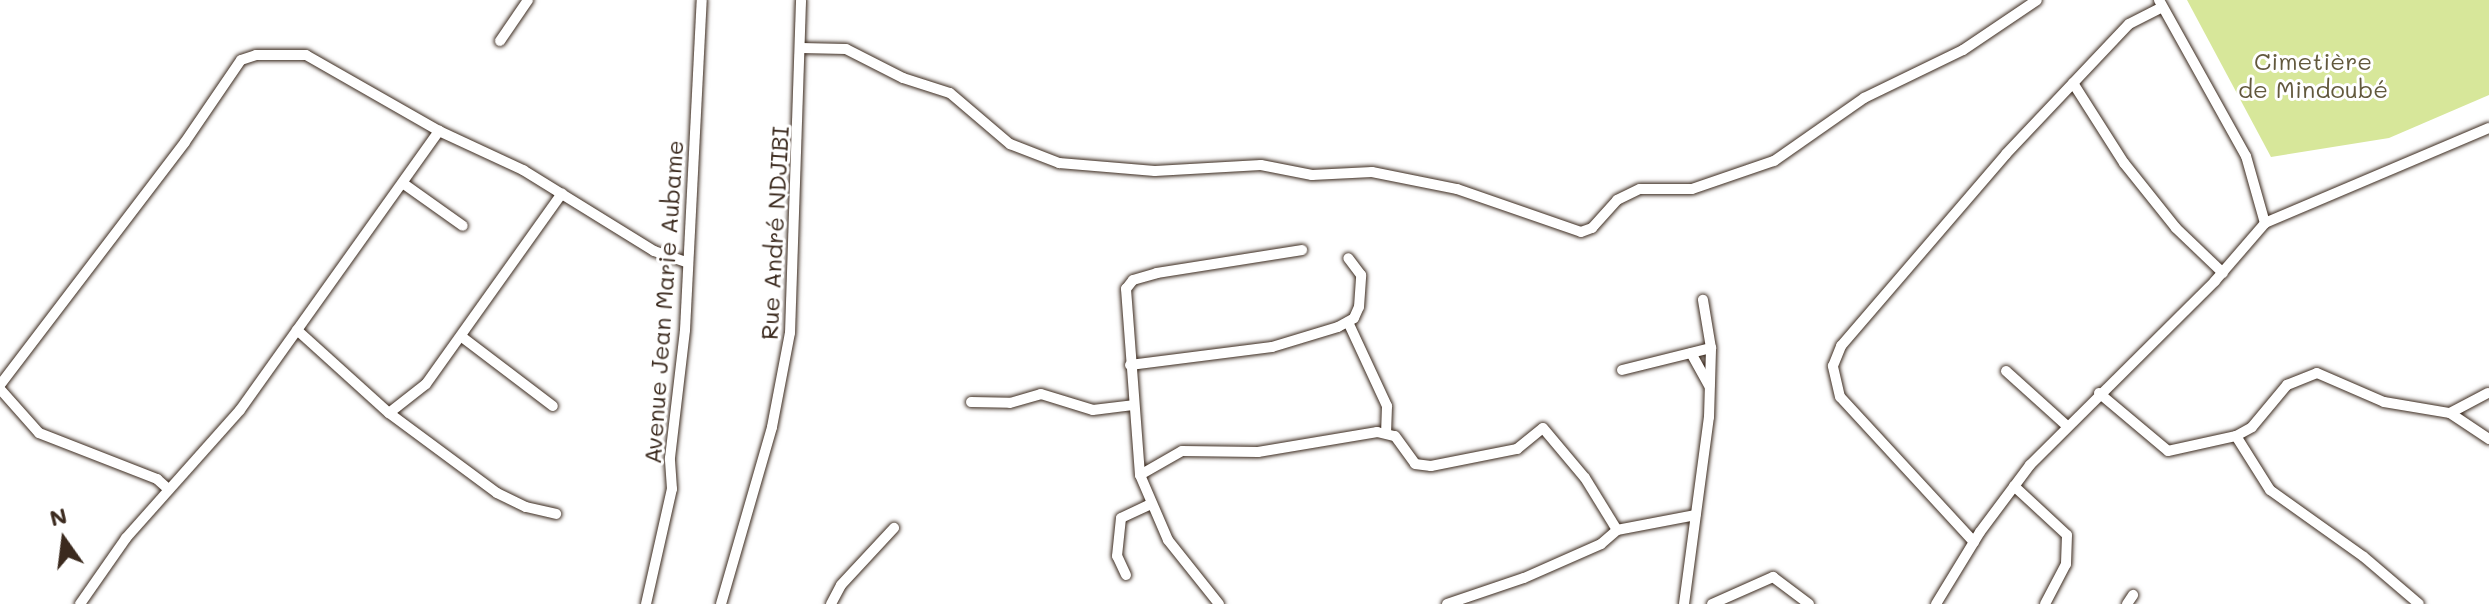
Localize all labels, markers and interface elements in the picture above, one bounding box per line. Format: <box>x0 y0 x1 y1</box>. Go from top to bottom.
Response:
park label: Cimetière de Mindoubé <box>2238 47 2388 103</box>
street label: Rue André NDJIBI <box>754 125 794 341</box>
street label: Avenue Jean Marie Aubame <box>637 139 689 465</box>
north arrow <box>24 500 104 580</box>
text: N <box>46 500 70 532</box>

